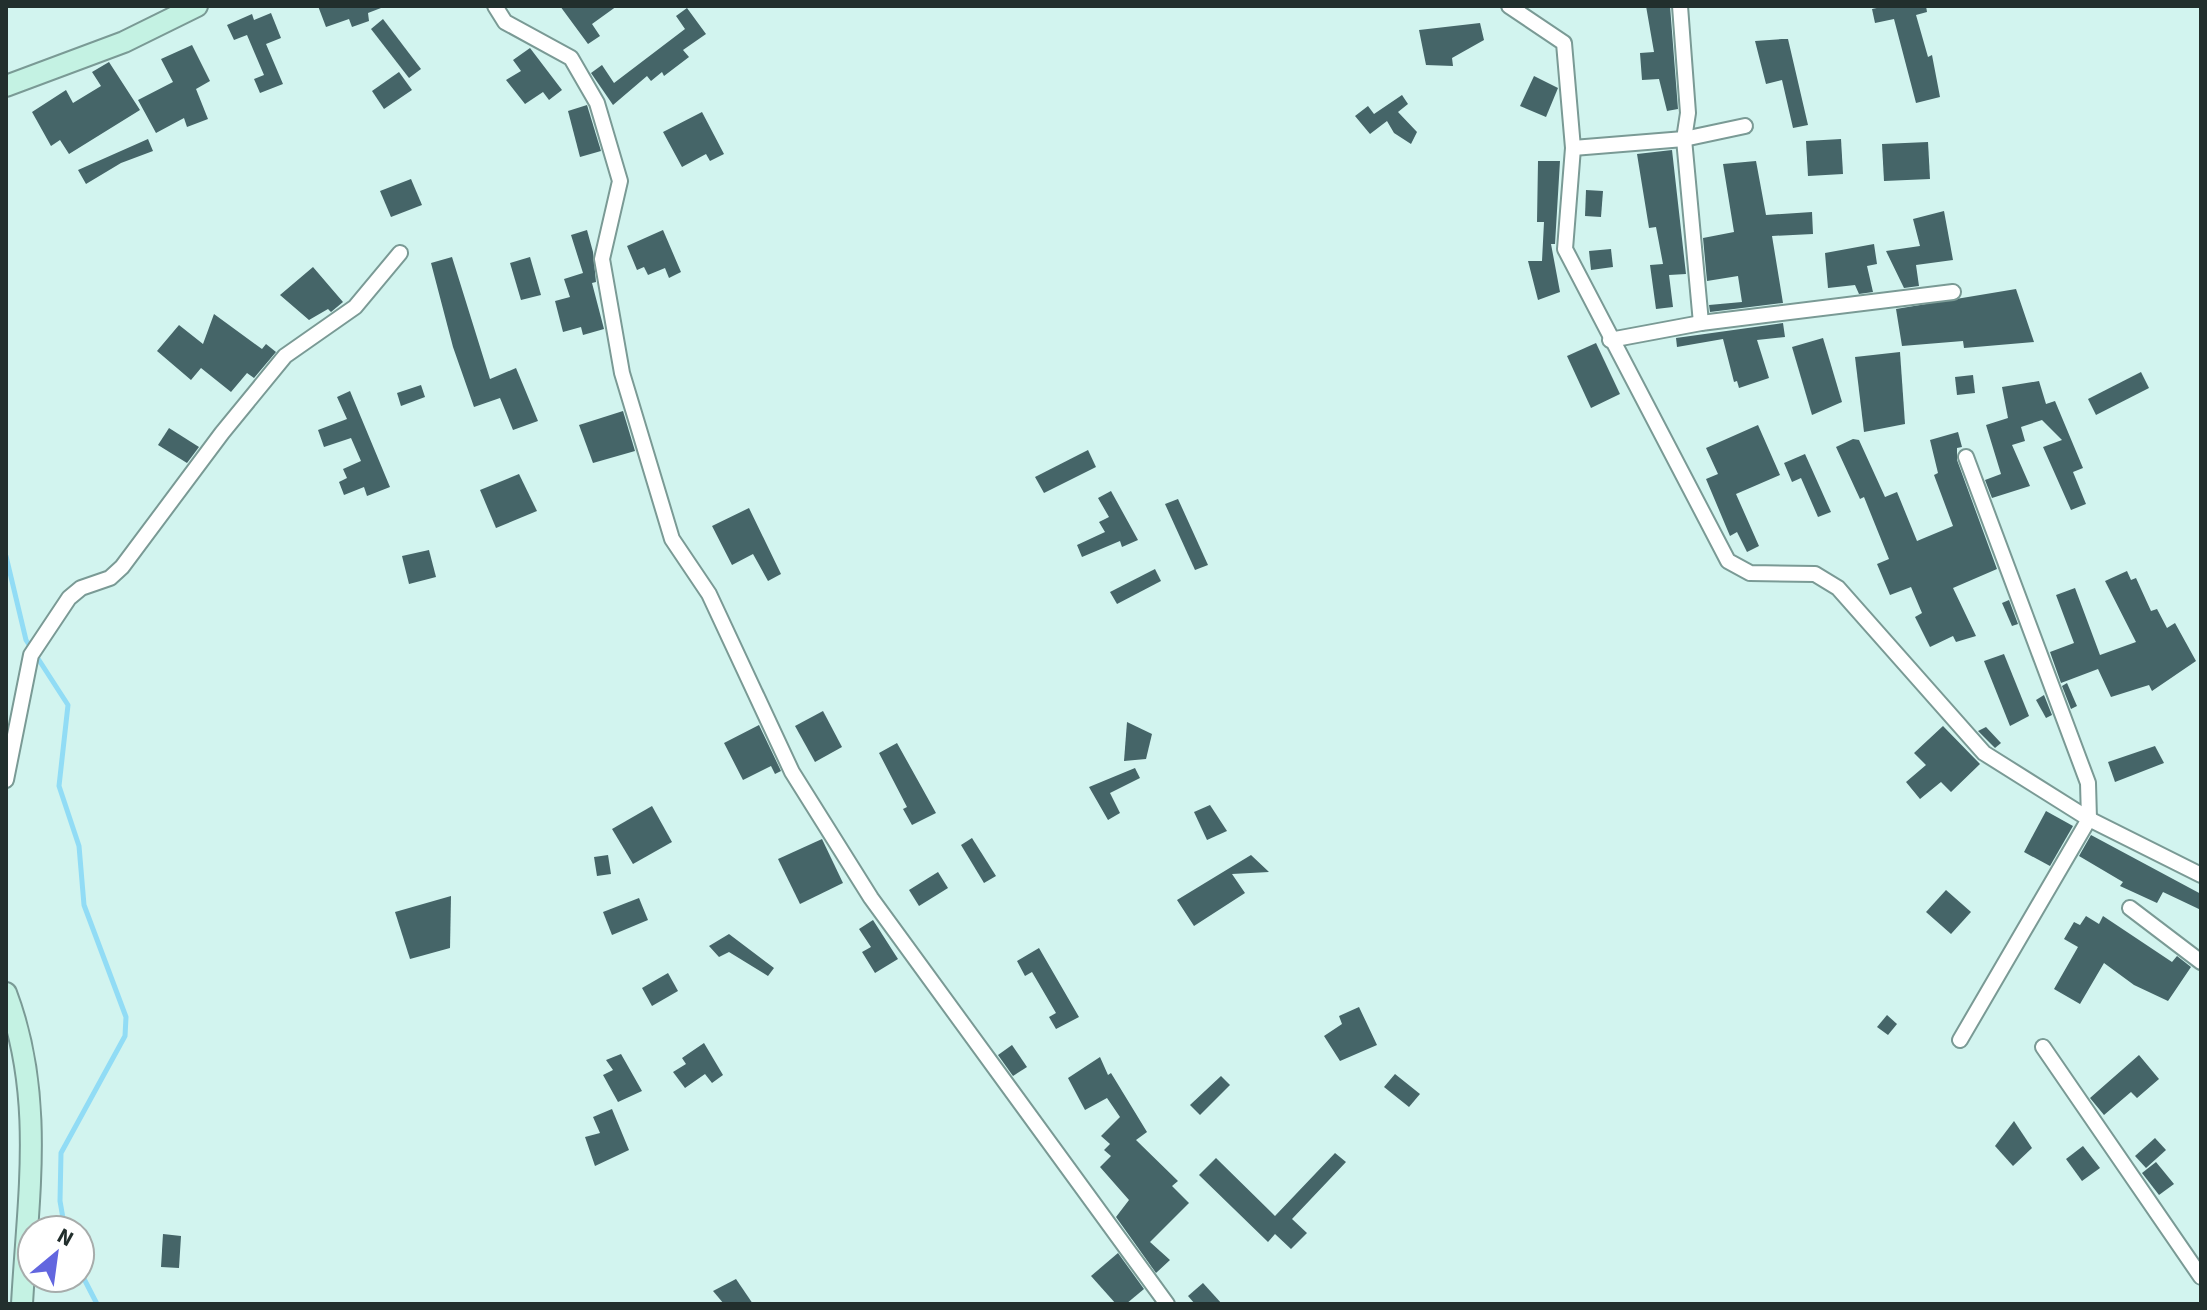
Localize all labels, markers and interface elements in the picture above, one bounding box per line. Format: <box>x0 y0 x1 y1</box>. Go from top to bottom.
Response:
north arrow <box>16 1214 96 1294</box>
text: N <box>51 1220 79 1255</box>

